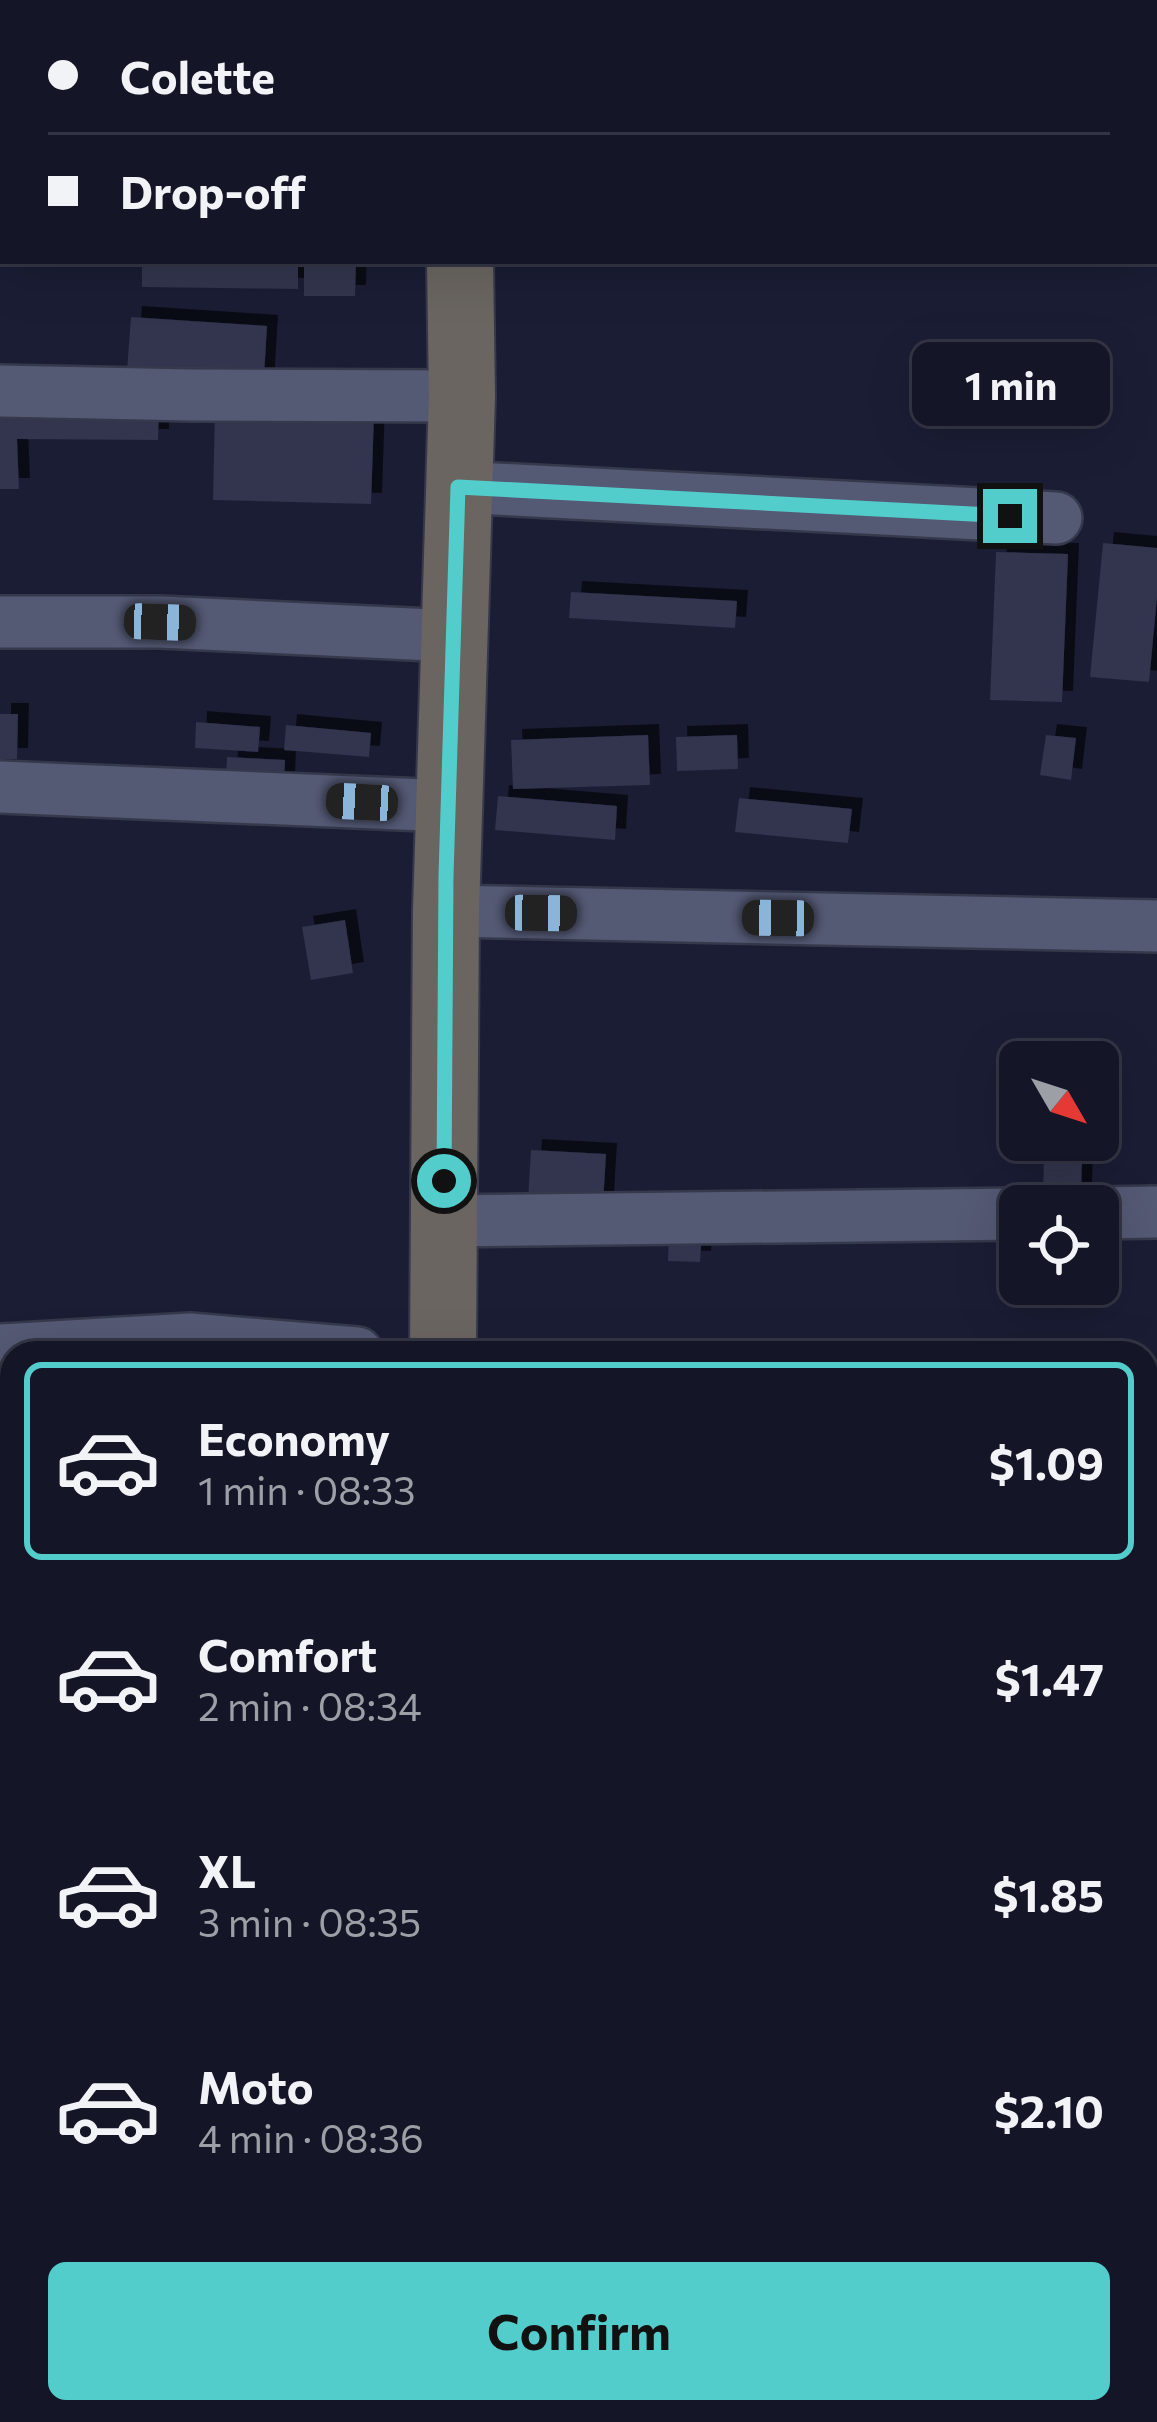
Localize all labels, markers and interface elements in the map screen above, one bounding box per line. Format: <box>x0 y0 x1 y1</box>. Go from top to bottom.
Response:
text: Colette <box>120 48 275 103</box>
text: Drop-off <box>120 163 306 218</box>
callout: 1 min <box>911 342 1109 426</box>
text: 1 min <box>965 360 1057 408</box>
route end <box>983 489 1037 543</box>
car <box>123 603 197 641</box>
car <box>325 782 399 822</box>
car <box>505 894 577 932</box>
car <box>742 899 814 937</box>
north arrow <box>999 1041 1119 1161</box>
map controls <box>999 1041 1119 1305</box>
route start <box>417 1154 471 1208</box>
button: locate <box>999 1185 1119 1305</box>
icon: car <box>54 1407 162 1515</box>
text: Economy <box>198 1410 390 1465</box>
text: $1.09 <box>989 1434 1104 1489</box>
text: 1 min · 08:33 <box>198 1465 415 1513</box>
icon: car <box>54 1623 162 1731</box>
text: Comfort <box>198 1626 377 1681</box>
text: $1.47 <box>995 1650 1104 1705</box>
text: 2 min · 08:34 <box>198 1681 422 1729</box>
icon: car <box>54 1839 162 1947</box>
text: XL <box>198 1842 256 1897</box>
text: $1.85 <box>992 1866 1104 1921</box>
text: 3 min · 08:35 <box>198 1897 421 1945</box>
icon: car <box>54 2055 162 2163</box>
text: Moto <box>198 2058 314 2113</box>
text: $2.10 <box>994 2082 1104 2137</box>
text: 4 min · 08:36 <box>198 2113 424 2161</box>
button: Confirm <box>48 2262 1110 2400</box>

